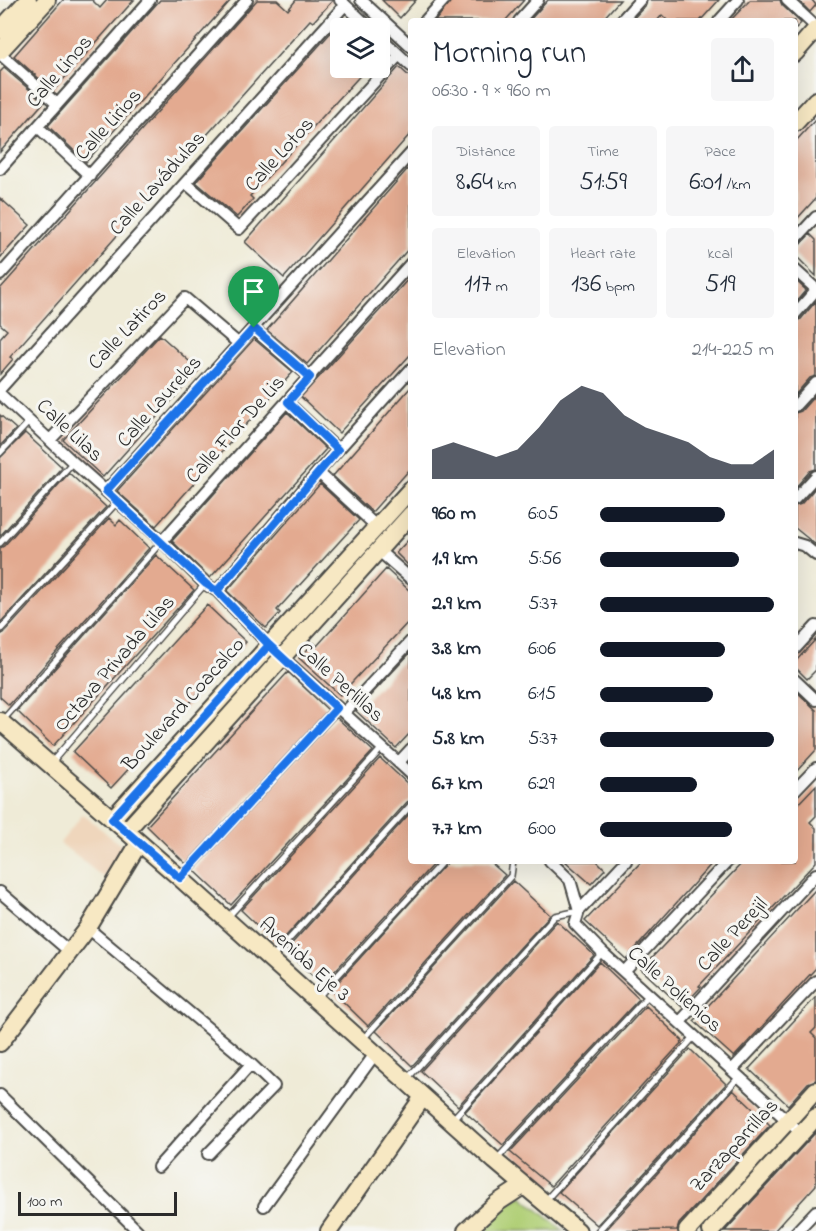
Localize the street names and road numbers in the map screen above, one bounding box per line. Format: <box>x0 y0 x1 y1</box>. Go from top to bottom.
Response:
street label: Calle Linos <box>20 29 100 115</box>
street label: Calle Lirios <box>68 82 150 168</box>
street label: Calle Lotos <box>238 111 322 199</box>
street label: Calle Lavádulas <box>103 125 213 243</box>
street label: Calle Latiros <box>82 283 174 377</box>
street label: Calle Laureles <box>110 349 210 455</box>
street label: Calle Flor De Lis <box>179 369 293 491</box>
street label: Calle Lilas <box>29 392 109 470</box>
street label: Octava Privada Lilas <box>47 589 183 739</box>
street label: Boulevard Coacalco <box>115 631 252 779</box>
street label: Calle Perlillas <box>290 636 390 730</box>
street label: Calle Perejil <box>691 891 775 979</box>
street label: Avenida Eje 3 <box>252 911 356 1009</box>
street label: Calle Polienios <box>620 939 728 1041</box>
street label: Zarzaparrillas <box>684 1092 786 1200</box>

